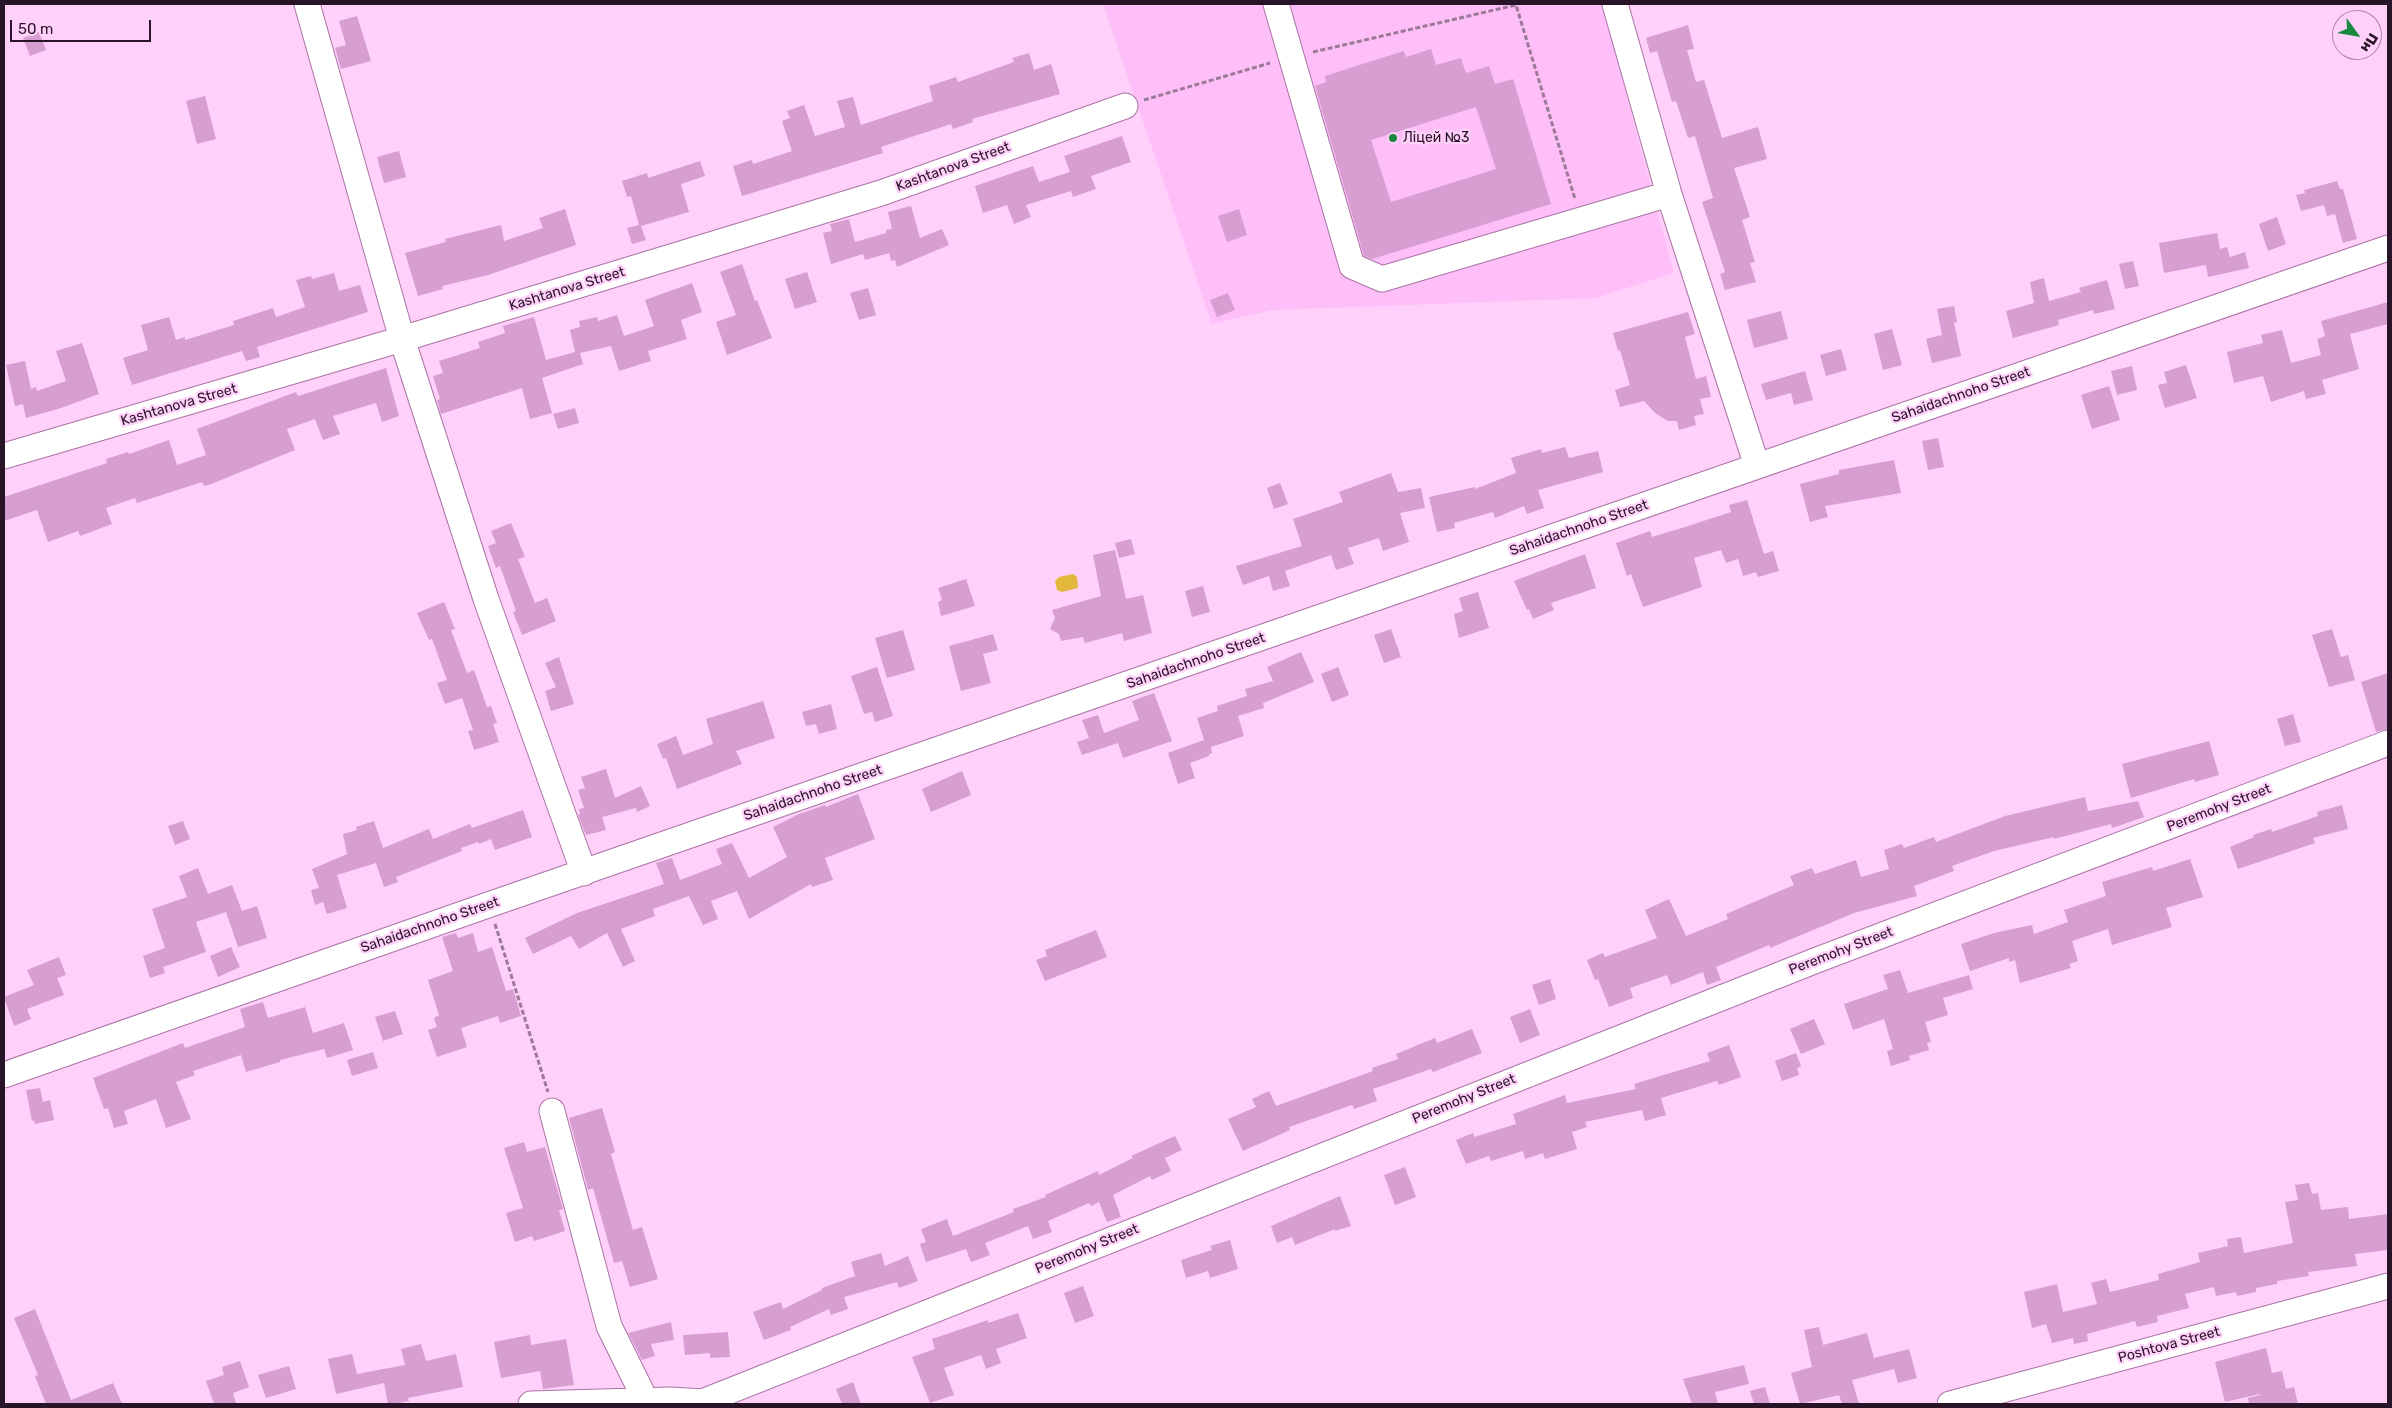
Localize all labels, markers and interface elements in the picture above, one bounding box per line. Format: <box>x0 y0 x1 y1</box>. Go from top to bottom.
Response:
scale bar <box>12 10 154 42</box>
north arrow <box>2332 10 2382 60</box>
text: 50 m <box>18 20 53 38</box>
text: Пн <box>2357 30 2382 55</box>
place label: Ліцей №3 <box>1403 130 1469 146</box>
marker: Ліцей №3 <box>1387 132 1399 144</box>
street label: Kashtanova Street <box>894 139 1012 195</box>
street label: Kashtanova Street <box>507 263 627 315</box>
street label: Sahaidachnoho Street <box>1890 363 2032 427</box>
street label: Kashtanova Street <box>119 380 239 430</box>
street label: Sahaidachnoho Street <box>1508 496 1650 560</box>
street label: Sahaidachnoho Street <box>1125 629 1267 693</box>
street label: Sahaidachnoho Street <box>742 761 884 825</box>
street label: Peremohy Street <box>2165 780 2273 836</box>
street label: Sahaidachnoho Street <box>359 893 501 957</box>
street label: Peremohy Street <box>1787 923 1895 979</box>
street label: Peremohy Street <box>1410 1071 1518 1127</box>
street label: Peremohy Street <box>1033 1221 1141 1277</box>
street label: Poshtova Street <box>2116 1323 2222 1367</box>

